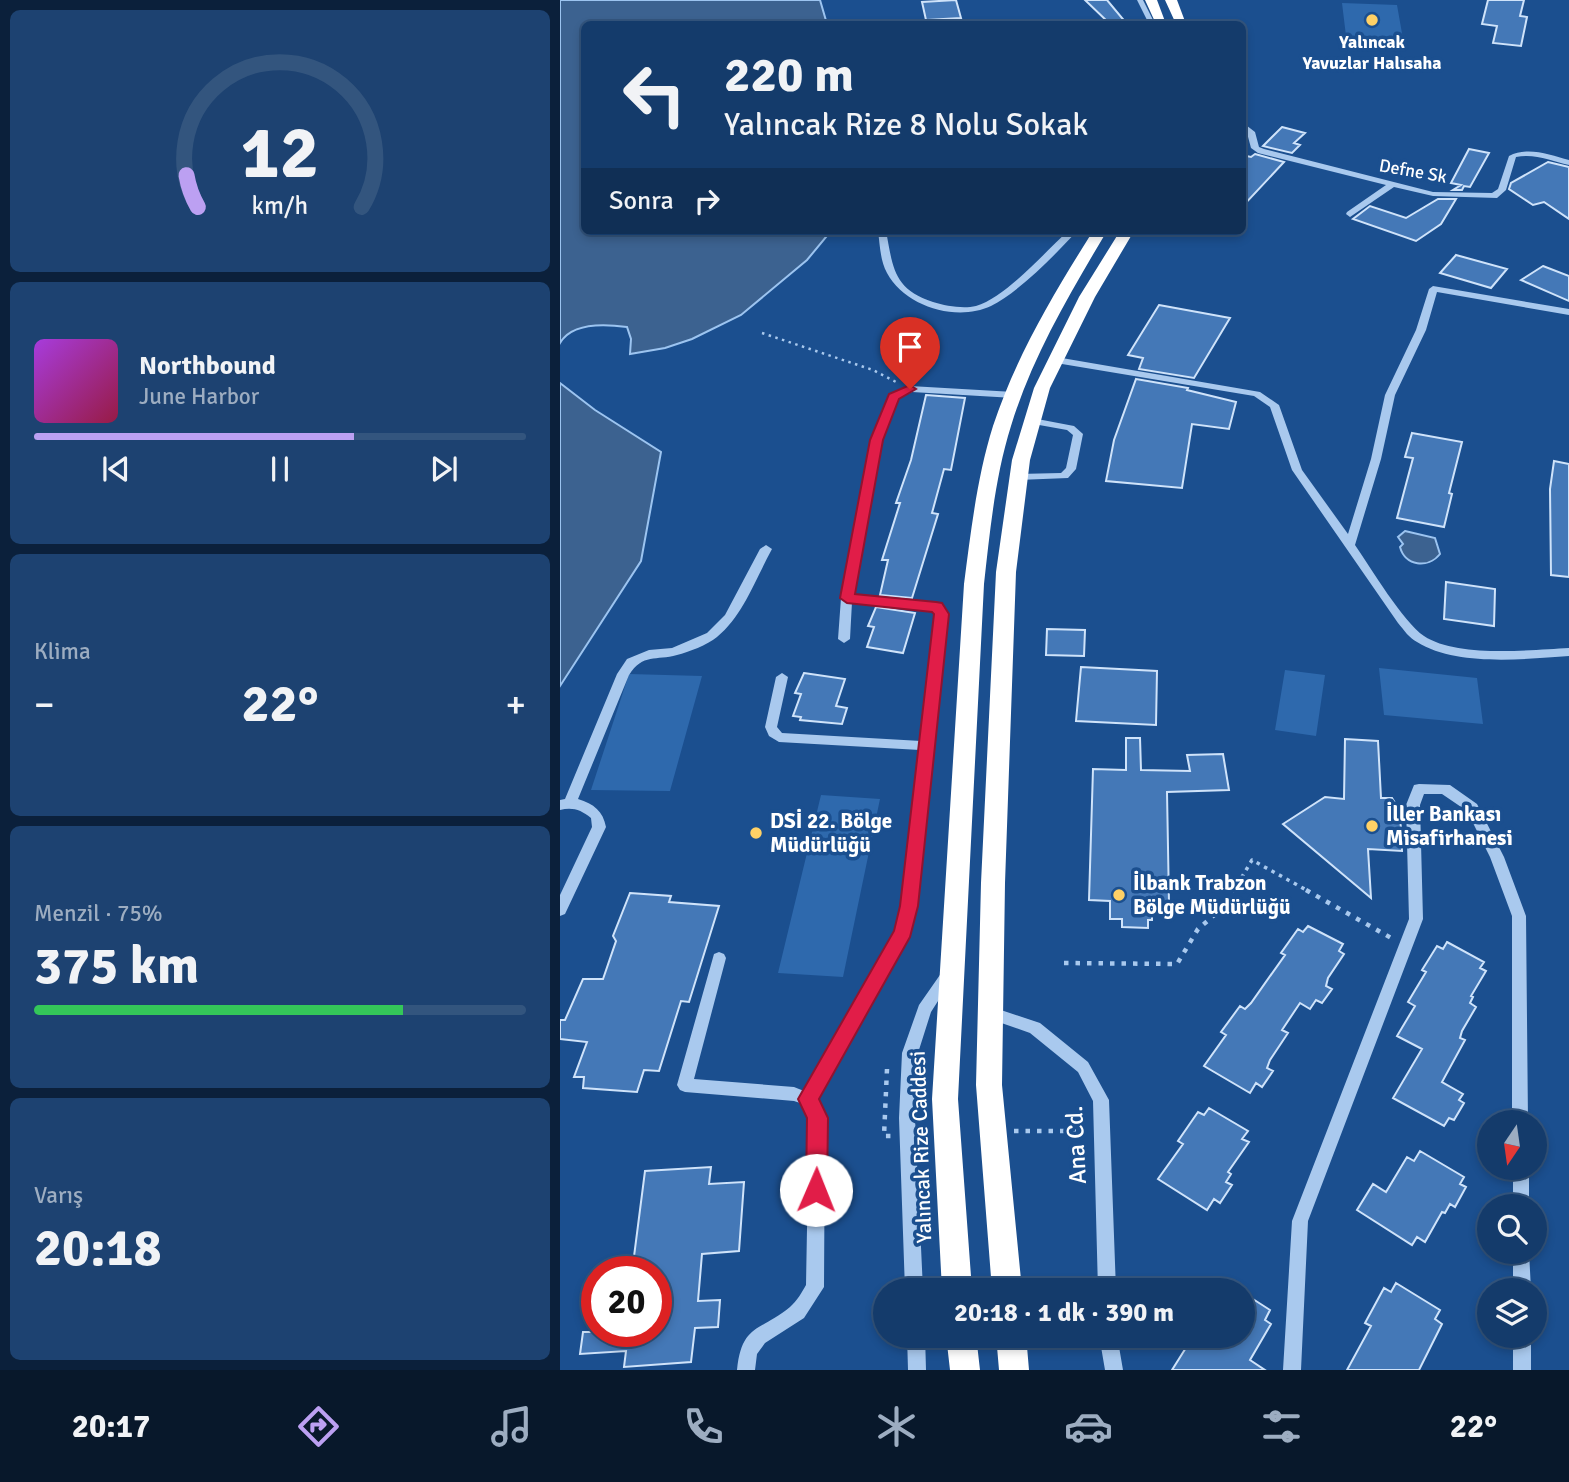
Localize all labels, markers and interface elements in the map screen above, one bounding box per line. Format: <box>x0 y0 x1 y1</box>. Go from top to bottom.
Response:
marker: Yalıncak Yavuzlar Halısaha <box>1364 12 1380 28</box>
place label: Yalıncak Yavuzlar Halısaha <box>1301 31 1442 74</box>
text: 220 m <box>724 45 854 105</box>
icon: left <box>609 49 700 140</box>
text: Yalıncak Rize 8 Nolu Sokak <box>724 105 1088 144</box>
text: 12 <box>241 109 319 198</box>
street label: Defne Sk <box>1377 154 1449 188</box>
icon: right <box>688 182 726 220</box>
text: Sonra <box>609 185 674 217</box>
text: km/h <box>252 190 308 221</box>
pin <box>880 317 940 389</box>
icon: arrive <box>891 328 929 366</box>
text: Northbound <box>139 350 276 382</box>
text: June Harbor <box>139 382 259 411</box>
icon: previous <box>97 450 135 488</box>
icon: pause <box>261 450 299 488</box>
icon: next <box>425 450 463 488</box>
text: Klima <box>34 637 91 666</box>
text: 22° <box>242 672 318 736</box>
text: − <box>34 681 55 728</box>
text: + <box>505 681 526 728</box>
place label: İller Bankası Misafirhanesi <box>1386 801 1513 851</box>
place label: DSİ 22. Bölge Müdürlüğü <box>770 808 892 858</box>
marker: İller Bankası Misafirhanesi <box>1364 818 1380 834</box>
marker: DSİ 22. Bölge Müdürlüğü <box>748 825 764 841</box>
place label: İlbank Trabzon Bölge Müdürlüğü <box>1133 870 1290 920</box>
marker: İlbank Trabzon Bölge Müdürlüğü <box>1111 887 1127 903</box>
text: Menzil · 75% <box>34 899 163 928</box>
text: 375 km <box>34 934 199 998</box>
street label: Yalıncak Rize Caddesi <box>905 1050 937 1244</box>
street label: Ana Cd. <box>1059 1105 1093 1185</box>
north arrow <box>1477 1110 1547 1180</box>
map controls <box>1477 1110 1547 1348</box>
position arrow <box>779 1153 853 1227</box>
text: Varış <box>34 1181 83 1210</box>
button: search <box>1477 1194 1547 1264</box>
text: 20:18 <box>34 1216 162 1280</box>
speed limit sign: 20 <box>581 1256 672 1347</box>
button: layers <box>1477 1278 1547 1348</box>
text: 20:18 · 1 dk · 390 m <box>954 1297 1174 1329</box>
icon: directions <box>294 1402 343 1451</box>
icon: music <box>487 1402 536 1451</box>
icon: phone <box>679 1402 728 1451</box>
icon: climate <box>872 1402 921 1451</box>
icon: car <box>1064 1402 1113 1451</box>
icon: filters <box>1257 1402 1306 1451</box>
text: 20:17 <box>72 1407 150 1446</box>
text: 22° <box>1450 1407 1497 1446</box>

